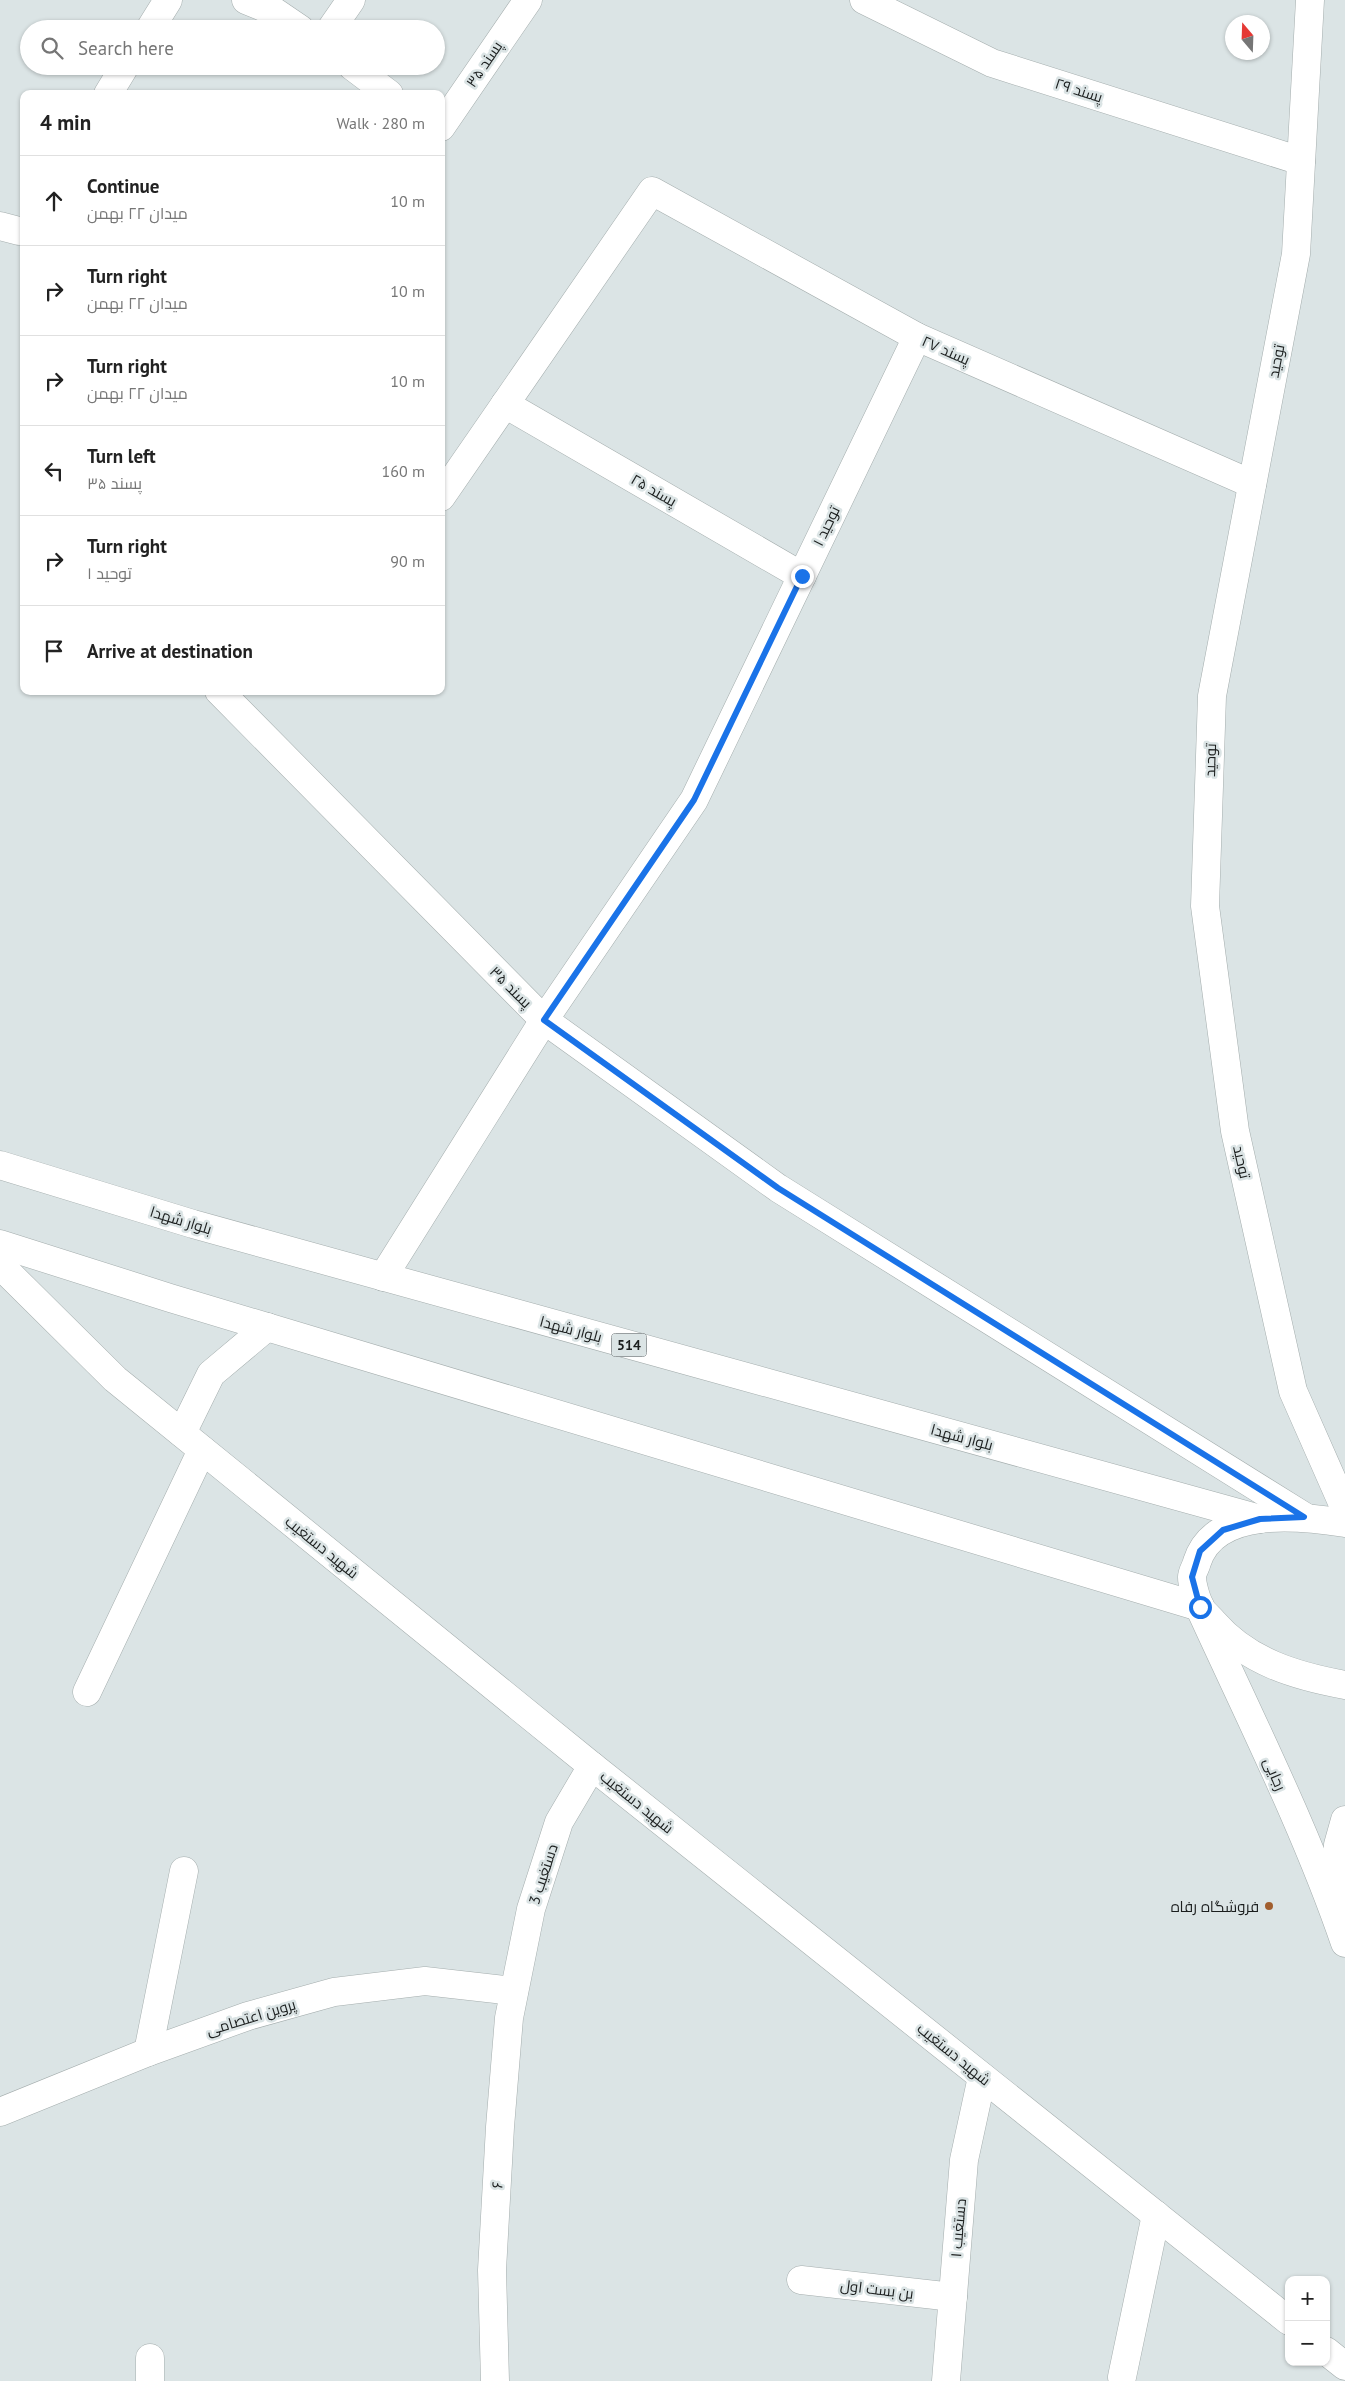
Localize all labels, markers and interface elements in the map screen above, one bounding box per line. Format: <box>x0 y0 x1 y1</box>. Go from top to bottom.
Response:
north arrow <box>1225 15 1270 60</box>
search box <box>20 20 445 75</box>
icon: search <box>38 34 66 62</box>
text: Search here <box>78 36 174 60</box>
street label: پسند ۳۵ <box>462 37 507 91</box>
street label: پسند ۲۹ <box>1052 73 1105 108</box>
text: 4 min <box>40 109 91 136</box>
text: Walk · 280 m <box>336 113 425 133</box>
text: Continue <box>87 174 159 198</box>
icon: ahead <box>40 187 68 215</box>
text: 10 m <box>390 191 425 211</box>
text: میدان ۲۲ بهمن <box>87 203 188 223</box>
text: Turn right <box>87 264 167 288</box>
icon: right <box>40 277 68 305</box>
text: 10 m <box>390 281 425 301</box>
text: میدان ۲۲ بهمن <box>87 293 188 313</box>
street label: پسند ۲۷ <box>919 331 973 370</box>
street label: توحید <box>1263 343 1289 379</box>
text: Turn right <box>87 354 167 378</box>
icon: right <box>40 367 68 395</box>
text: 10 m <box>390 371 425 391</box>
text: میدان ۲۲ بهمن <box>87 383 188 403</box>
text: Turn left <box>87 444 156 468</box>
icon: left <box>40 457 68 485</box>
text: 160 m <box>382 461 425 481</box>
street label: پسند ۲۵ <box>627 469 680 511</box>
text: پسند ۳۵ <box>87 473 142 493</box>
street label: توحید ۱ <box>808 503 844 549</box>
text: Turn right <box>87 534 167 558</box>
icon: right <box>40 547 68 575</box>
text: 90 m <box>390 551 425 571</box>
text: توحید ۱ <box>87 563 132 583</box>
route end <box>791 565 814 588</box>
icon: arrive <box>40 637 68 665</box>
text: Arrive at destination <box>87 639 253 663</box>
street label: توحید <box>1200 743 1220 777</box>
street label: پسند ۳۵ <box>485 962 536 1013</box>
street label: توحید <box>1229 1144 1255 1180</box>
street label: بلوار شهدا <box>148 1202 214 1239</box>
street label: بلوار شهدا <box>538 1312 604 1347</box>
road number: 514 <box>612 1334 646 1356</box>
street label: بلوار شهدا <box>929 1420 995 1455</box>
street label: شهید دستغیب <box>281 1512 363 1583</box>
route start <box>1189 1596 1212 1619</box>
street label: رجایی <box>1259 1755 1290 1794</box>
street label: شهید دستغیب <box>596 1767 678 1838</box>
street label: دستغیب 3 <box>524 1841 562 1907</box>
place label: فروشگاه رفاه <box>1171 1897 1259 1916</box>
marker: فروشگاه رفاه <box>1263 1900 1275 1912</box>
street label: پروین اعتصامی <box>204 1994 298 2041</box>
street label: شهید دستغیب <box>913 2019 995 2090</box>
street label: ۶ <box>487 2181 507 2189</box>
street label: دستغیب ۱ <box>946 2198 970 2258</box>
street label: بن بست اول <box>839 2275 915 2304</box>
map controls <box>1285 2276 1330 2366</box>
button: + <box>1285 2276 1330 2321</box>
button: − <box>1285 2321 1330 2366</box>

